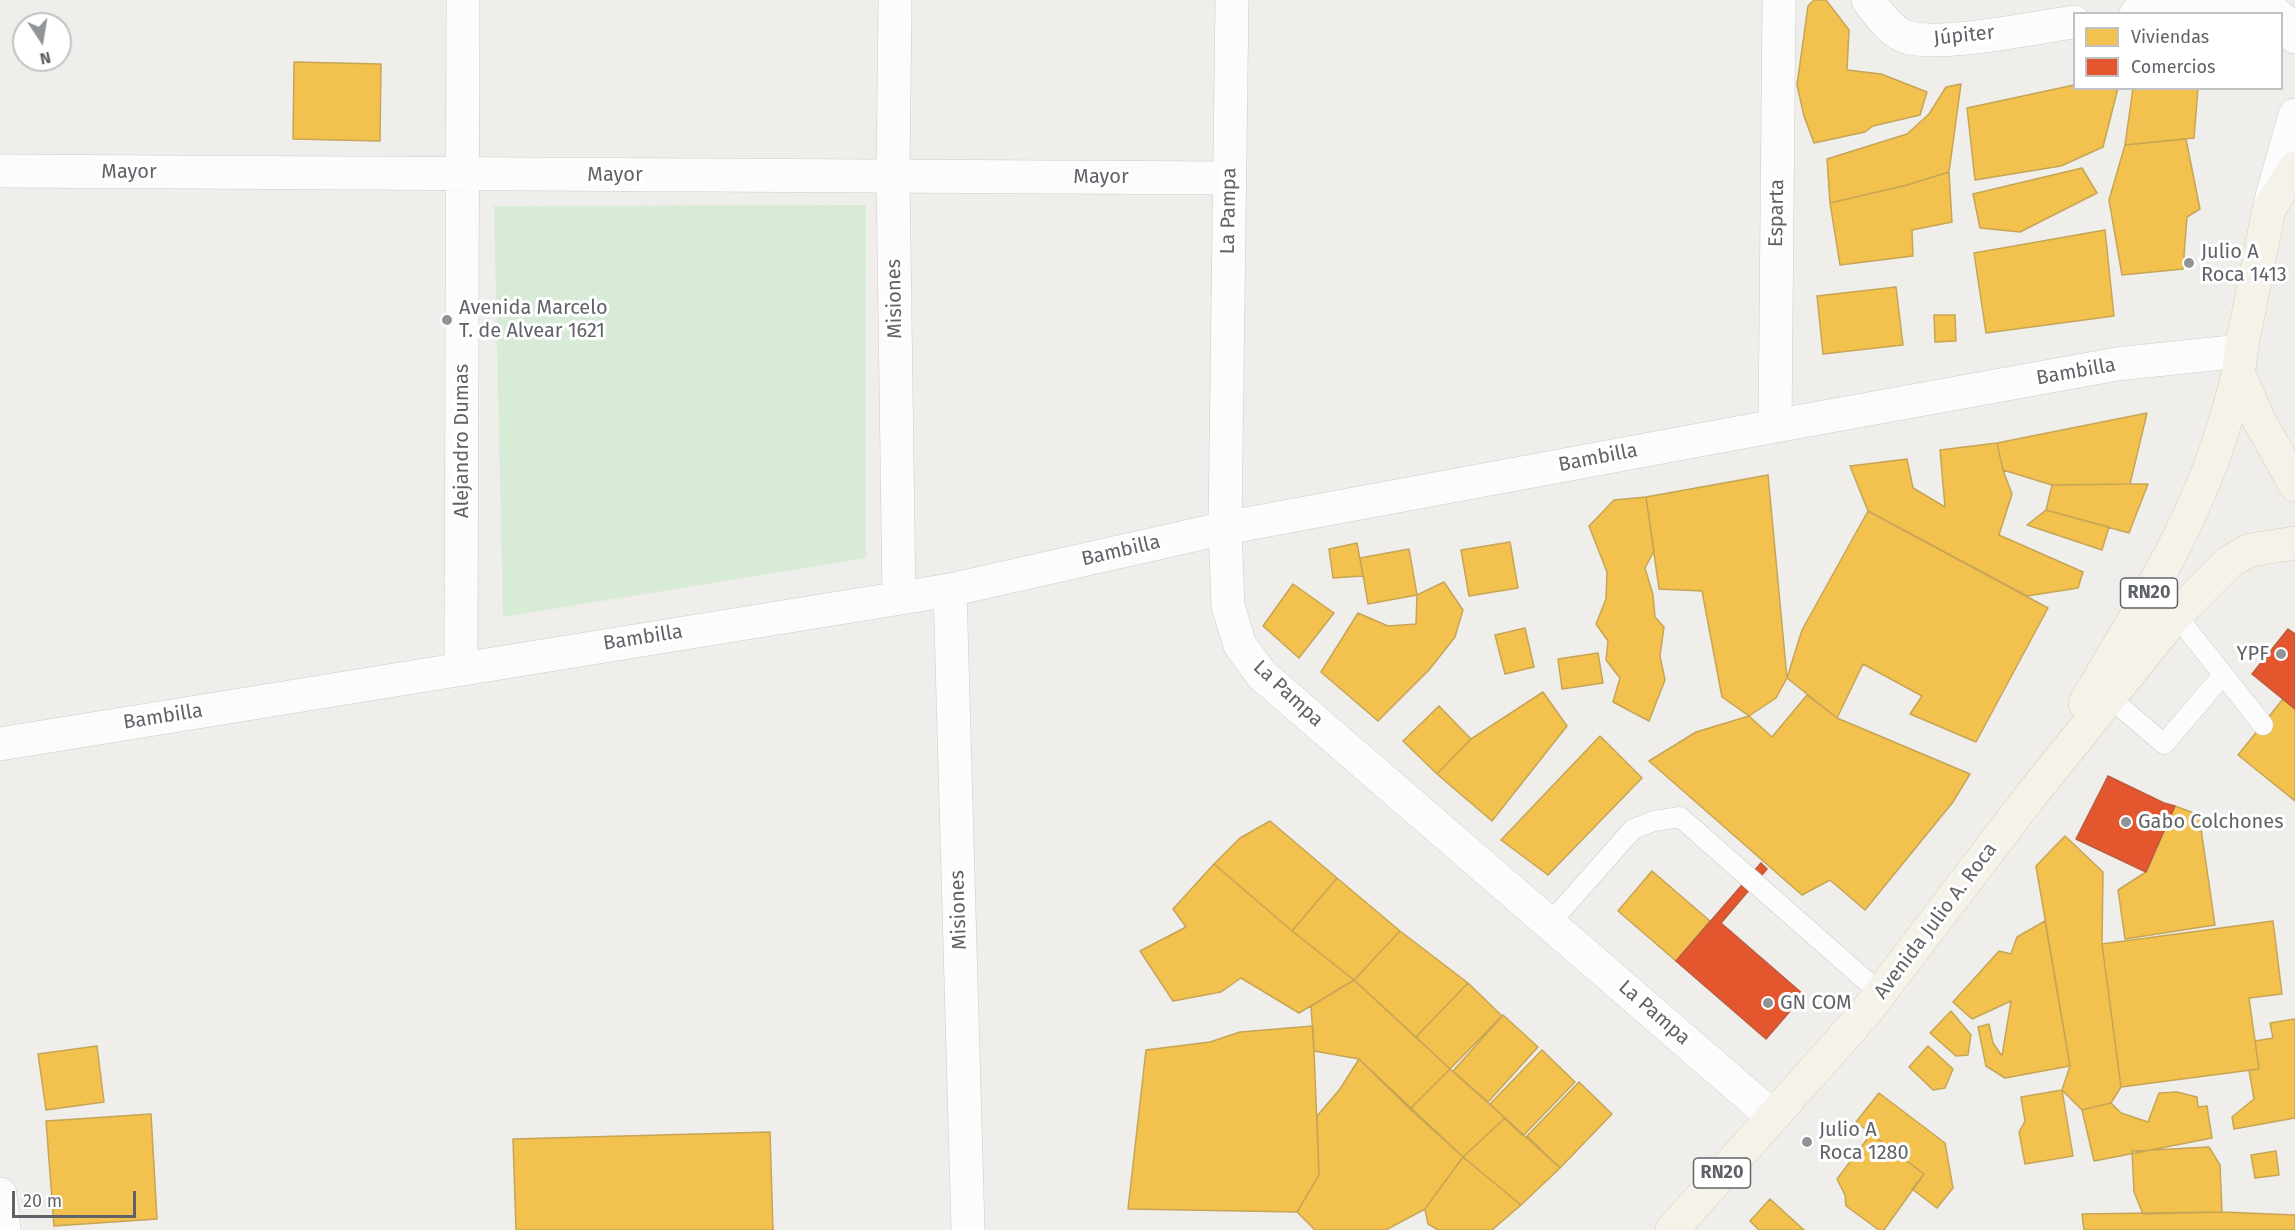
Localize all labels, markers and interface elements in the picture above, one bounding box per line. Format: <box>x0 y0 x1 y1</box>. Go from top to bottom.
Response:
north arrow <box>12 12 72 72</box>
legend <box>2073 12 2283 90</box>
street label: Júpiter <box>1933 21 1995 51</box>
text: Viviendas <box>2131 26 2209 48</box>
text: N <box>38 48 53 69</box>
text: Comercios <box>2131 56 2215 78</box>
street label: Mayor <box>101 160 157 184</box>
street label: Mayor <box>587 163 643 187</box>
street label: Mayor <box>1073 165 1129 189</box>
street label: La Pampa <box>1216 167 1242 255</box>
street label: Esparta <box>1764 179 1790 247</box>
place label: Julio A Roca 1413 <box>2201 240 2287 287</box>
marker: Julio A Roca 1413 <box>2182 256 2196 270</box>
street label: Misiones <box>882 259 908 339</box>
place label: Avenida Marcelo T. de Alvear 1621 <box>459 296 608 343</box>
marker: Avenida Marcelo T. de Alvear 1621 <box>440 313 454 327</box>
street label: Bambilla <box>2034 353 2118 391</box>
street label: Alejandro Dumas <box>450 364 474 518</box>
street label: Bambilla <box>1556 439 1640 477</box>
street label: Bambilla <box>1079 530 1163 572</box>
road number: RN20 <box>2120 578 2178 608</box>
street label: Bambilla <box>602 620 684 656</box>
place label: YPF <box>2237 642 2269 666</box>
marker: YPF <box>2274 647 2288 661</box>
street label: La Pampa <box>1248 656 1328 732</box>
street label: Bambilla <box>122 699 204 735</box>
place label: Gabo Colchones <box>2138 810 2284 834</box>
marker: Gabo Colchones <box>2119 815 2133 829</box>
street label: Avenida Julio A. Roca <box>1869 838 2003 1004</box>
street label: Misiones <box>946 870 972 950</box>
street label: La Pampa <box>1613 975 1695 1051</box>
place label: GN COM <box>1780 991 1852 1015</box>
marker: GN COM <box>1761 996 1775 1010</box>
place label: Julio A Roca 1280 <box>1819 1118 1909 1165</box>
marker: Julio A Roca 1280 <box>1800 1135 1814 1149</box>
road number: RN20 <box>1694 1158 1750 1188</box>
scale bar <box>15 1179 140 1217</box>
text: 20 m <box>23 1190 62 1212</box>

